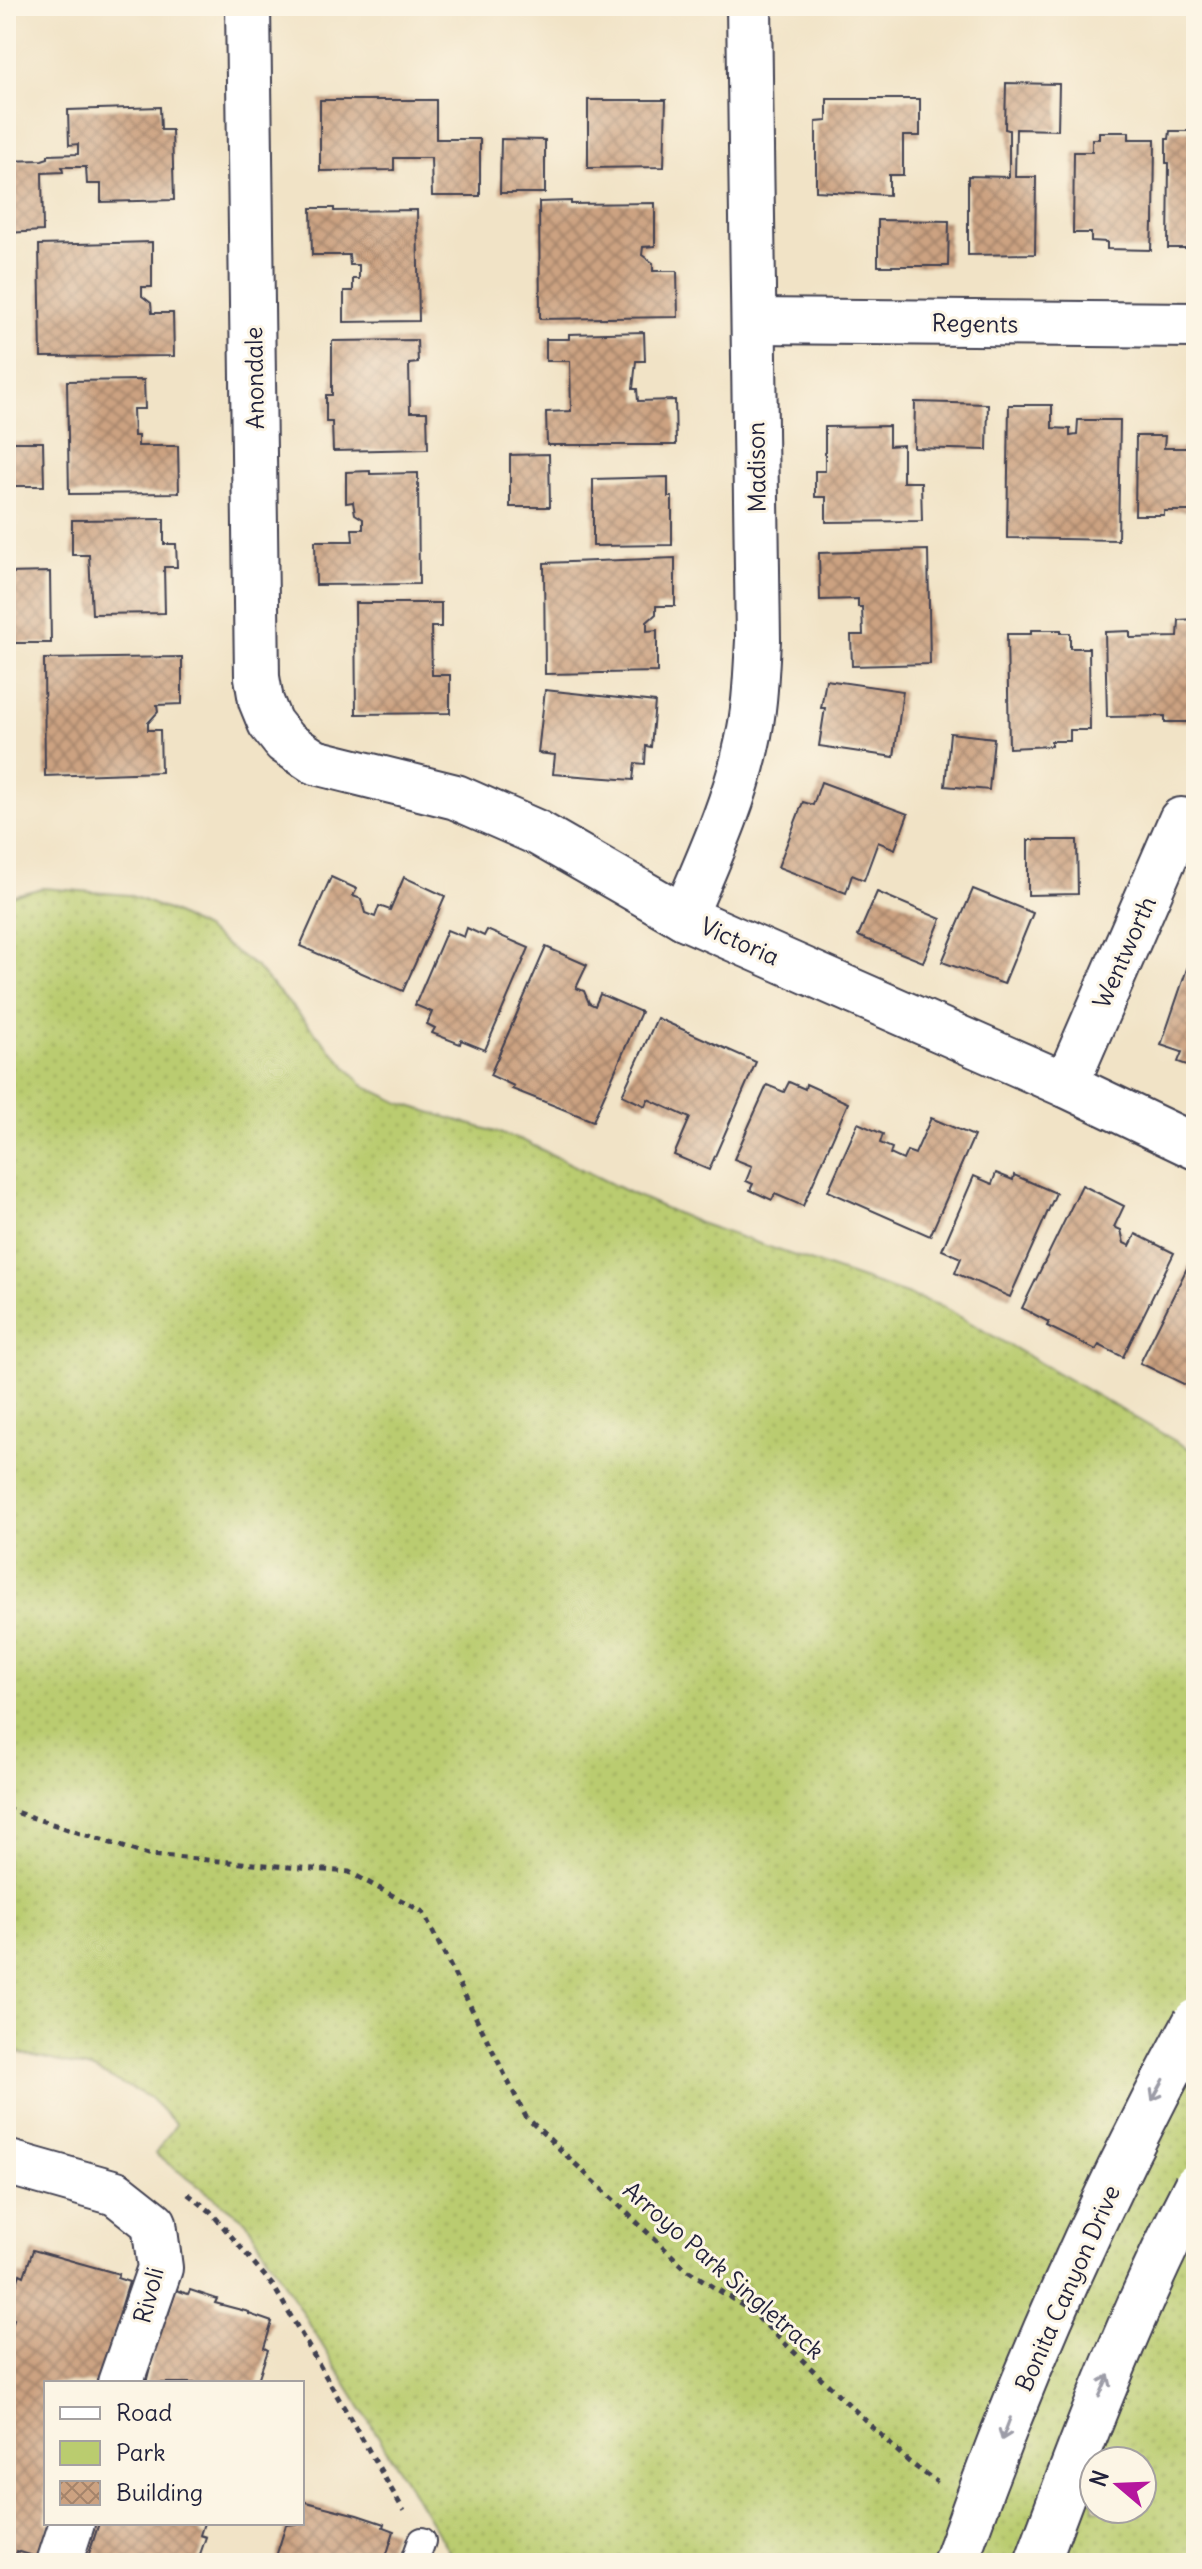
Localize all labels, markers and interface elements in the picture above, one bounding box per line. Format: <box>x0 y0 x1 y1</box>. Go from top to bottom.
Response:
street label: Regents <box>931 307 1019 339</box>
street label: Anondale <box>238 326 270 430</box>
street label: Madison <box>740 421 772 513</box>
street label: Wentworth <box>1086 891 1162 1013</box>
street label: Victoria <box>696 910 784 972</box>
one-way arrow <box>1150 2077 1166 2101</box>
street label: Arroyo Park Singletrack <box>617 2175 831 2365</box>
street label: Bonita Canyon Drive <box>1008 2180 1126 2396</box>
street label: Rivoli <box>126 2264 170 2326</box>
one-way arrow <box>1098 2374 1113 2398</box>
legend <box>44 2381 304 2525</box>
text: Road <box>116 2397 172 2427</box>
one-way arrow <box>998 2416 1012 2441</box>
text: Park <box>116 2437 166 2467</box>
north arrow <box>1078 2445 1158 2525</box>
text: N <box>1083 2467 1115 2490</box>
text: Building <box>116 2477 203 2507</box>

